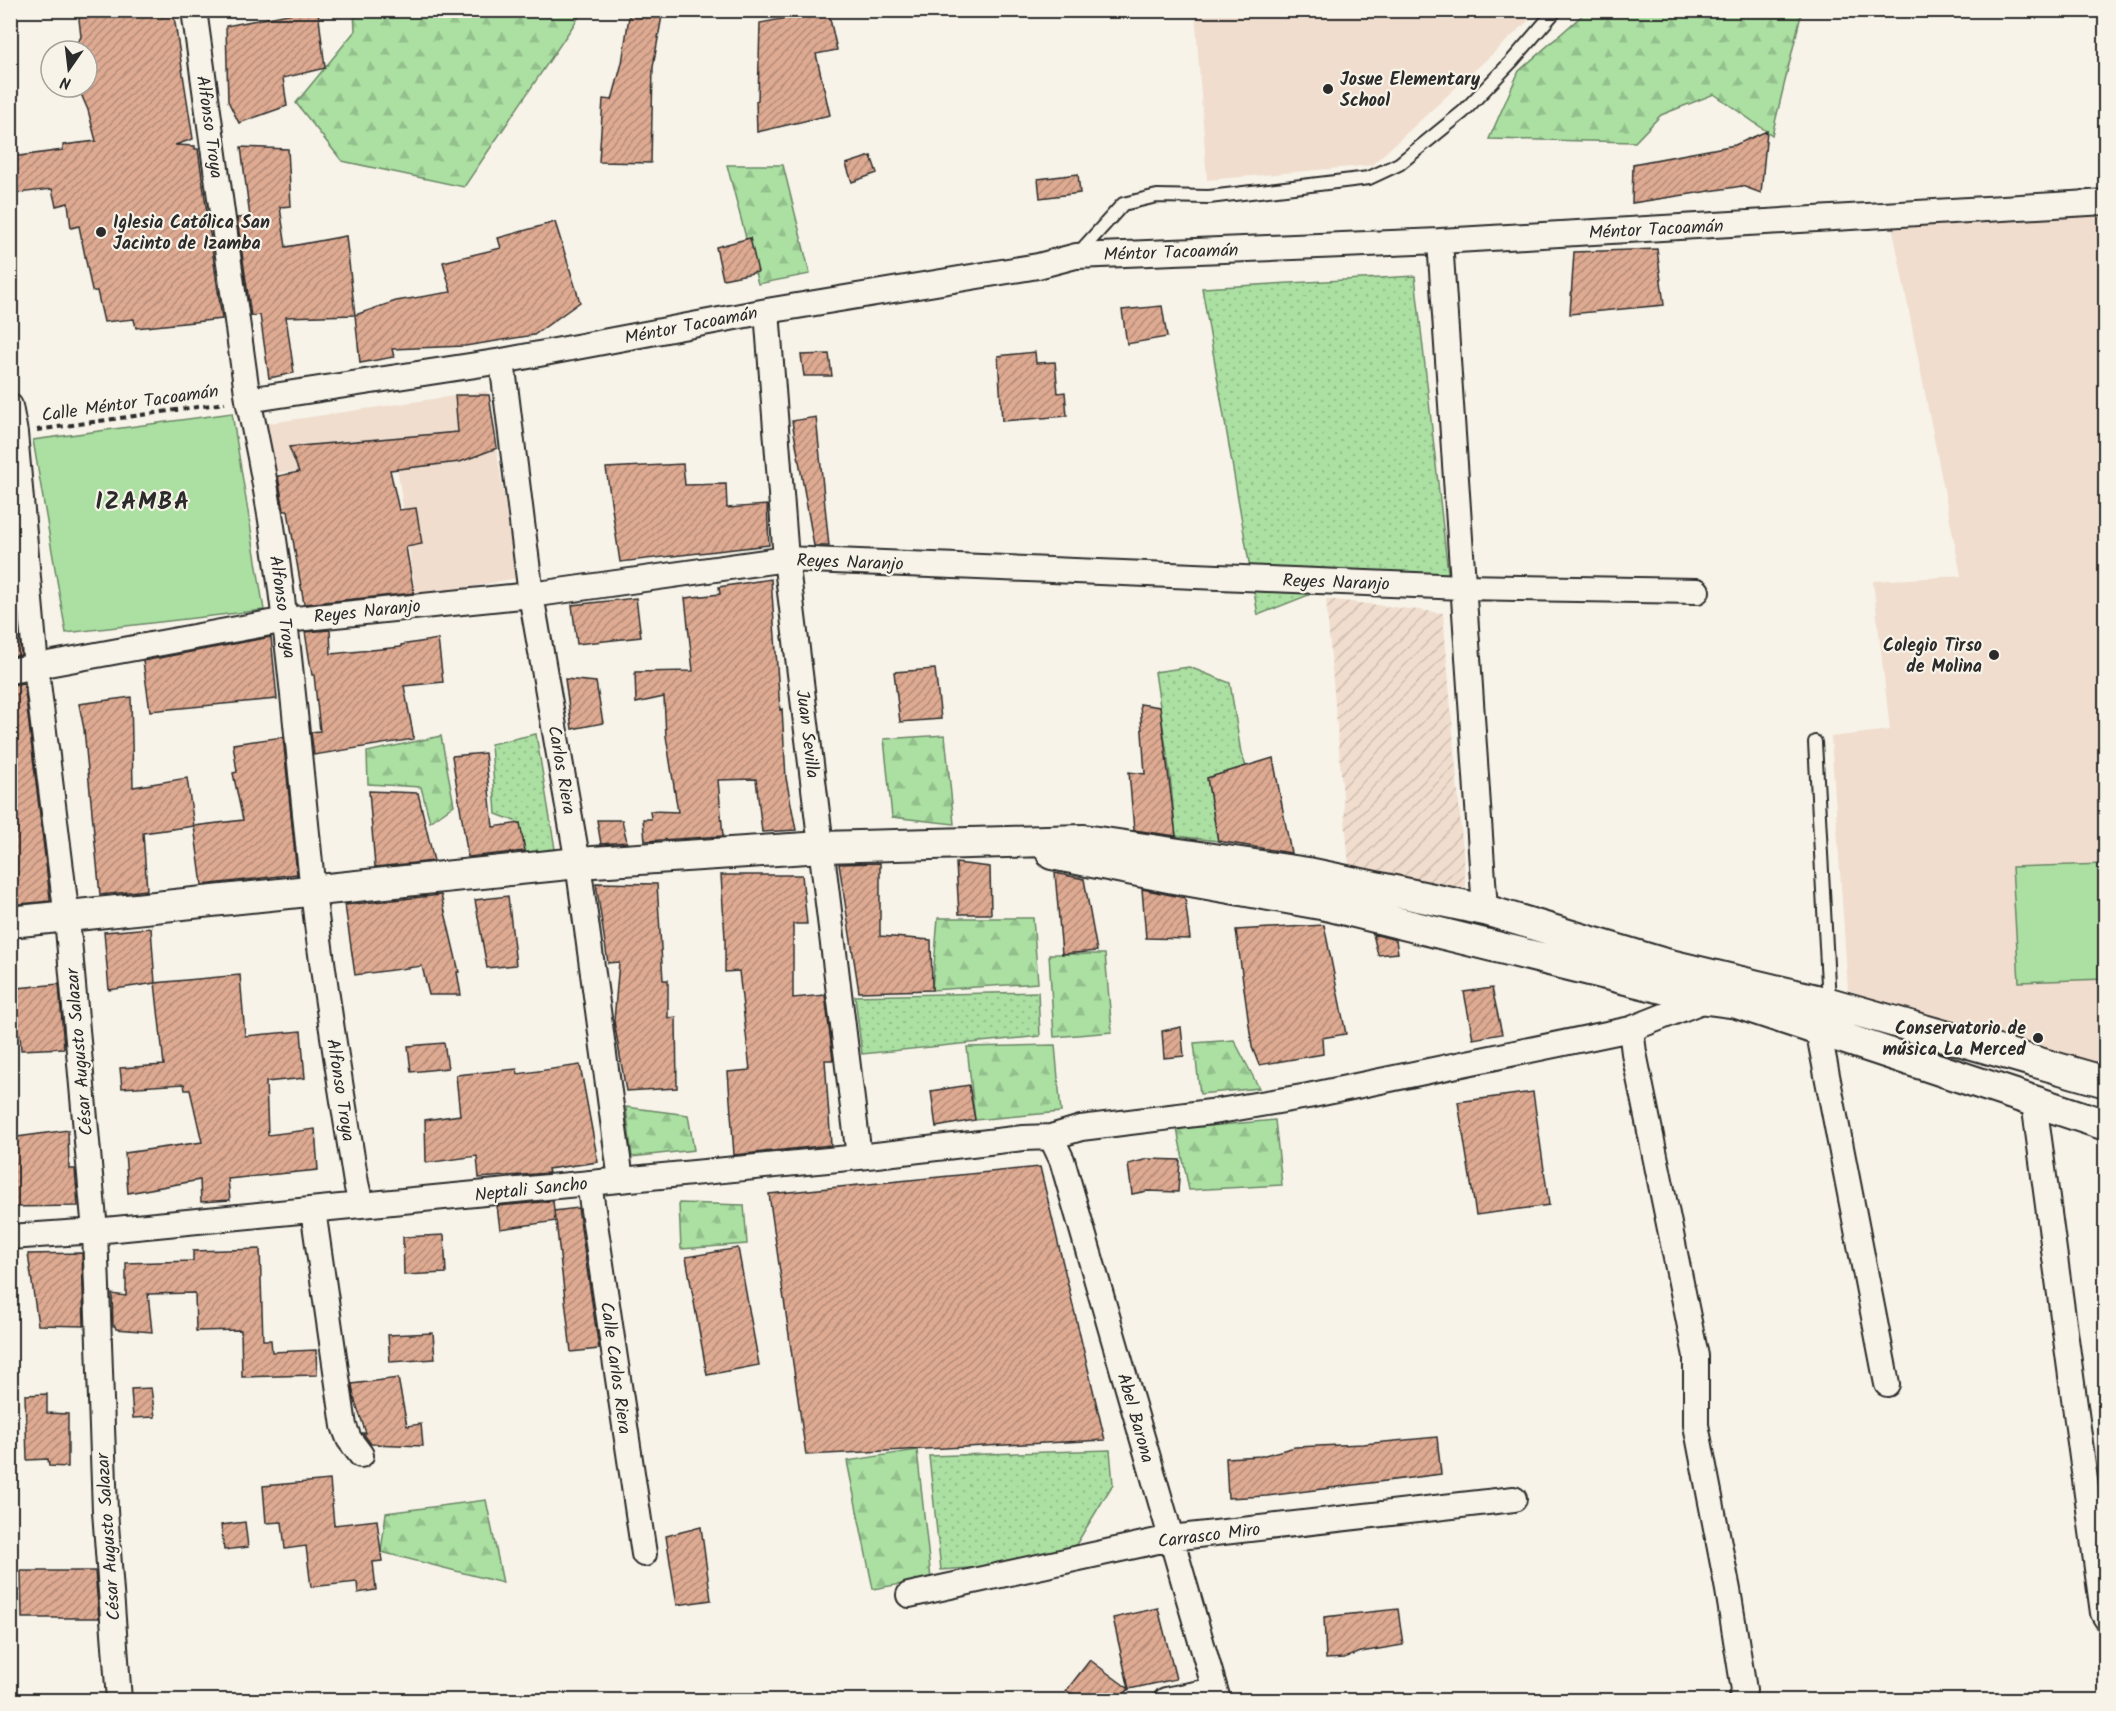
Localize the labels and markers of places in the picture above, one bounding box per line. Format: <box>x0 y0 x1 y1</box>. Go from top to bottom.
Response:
place label: Josue Elementary School <box>1340 66 1481 116</box>
marker: Josue Elementary School <box>1321 82 1335 96</box>
place label: Iglesia Católica San Jacinto de Izamba <box>113 209 270 259</box>
marker: Iglesia Católica San Jacinto de Izamba <box>94 225 108 239</box>
place label: Colegio Tirso de Molina <box>1883 632 1982 682</box>
marker: Colegio Tirso de Molina <box>1987 648 2001 662</box>
place label: Conservatorio de música La Merced <box>1883 1015 2026 1065</box>
marker: Conservatorio de música La Merced <box>2031 1031 2045 1045</box>

